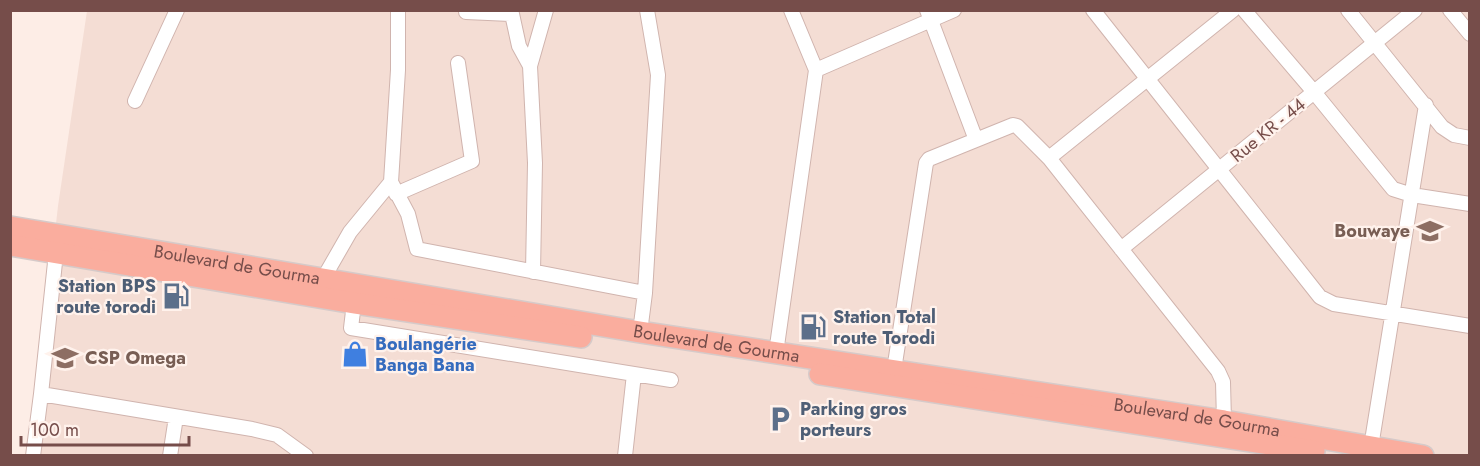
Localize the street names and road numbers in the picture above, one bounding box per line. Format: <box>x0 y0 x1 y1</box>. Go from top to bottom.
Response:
street label: Rue KR - 44 <box>1225 92 1311 168</box>
street label: Boulevard de Gourma <box>152 238 322 291</box>
street label: Boulevard de Gourma <box>631 318 801 369</box>
street label: Boulevard de Gourma <box>1112 391 1282 444</box>

